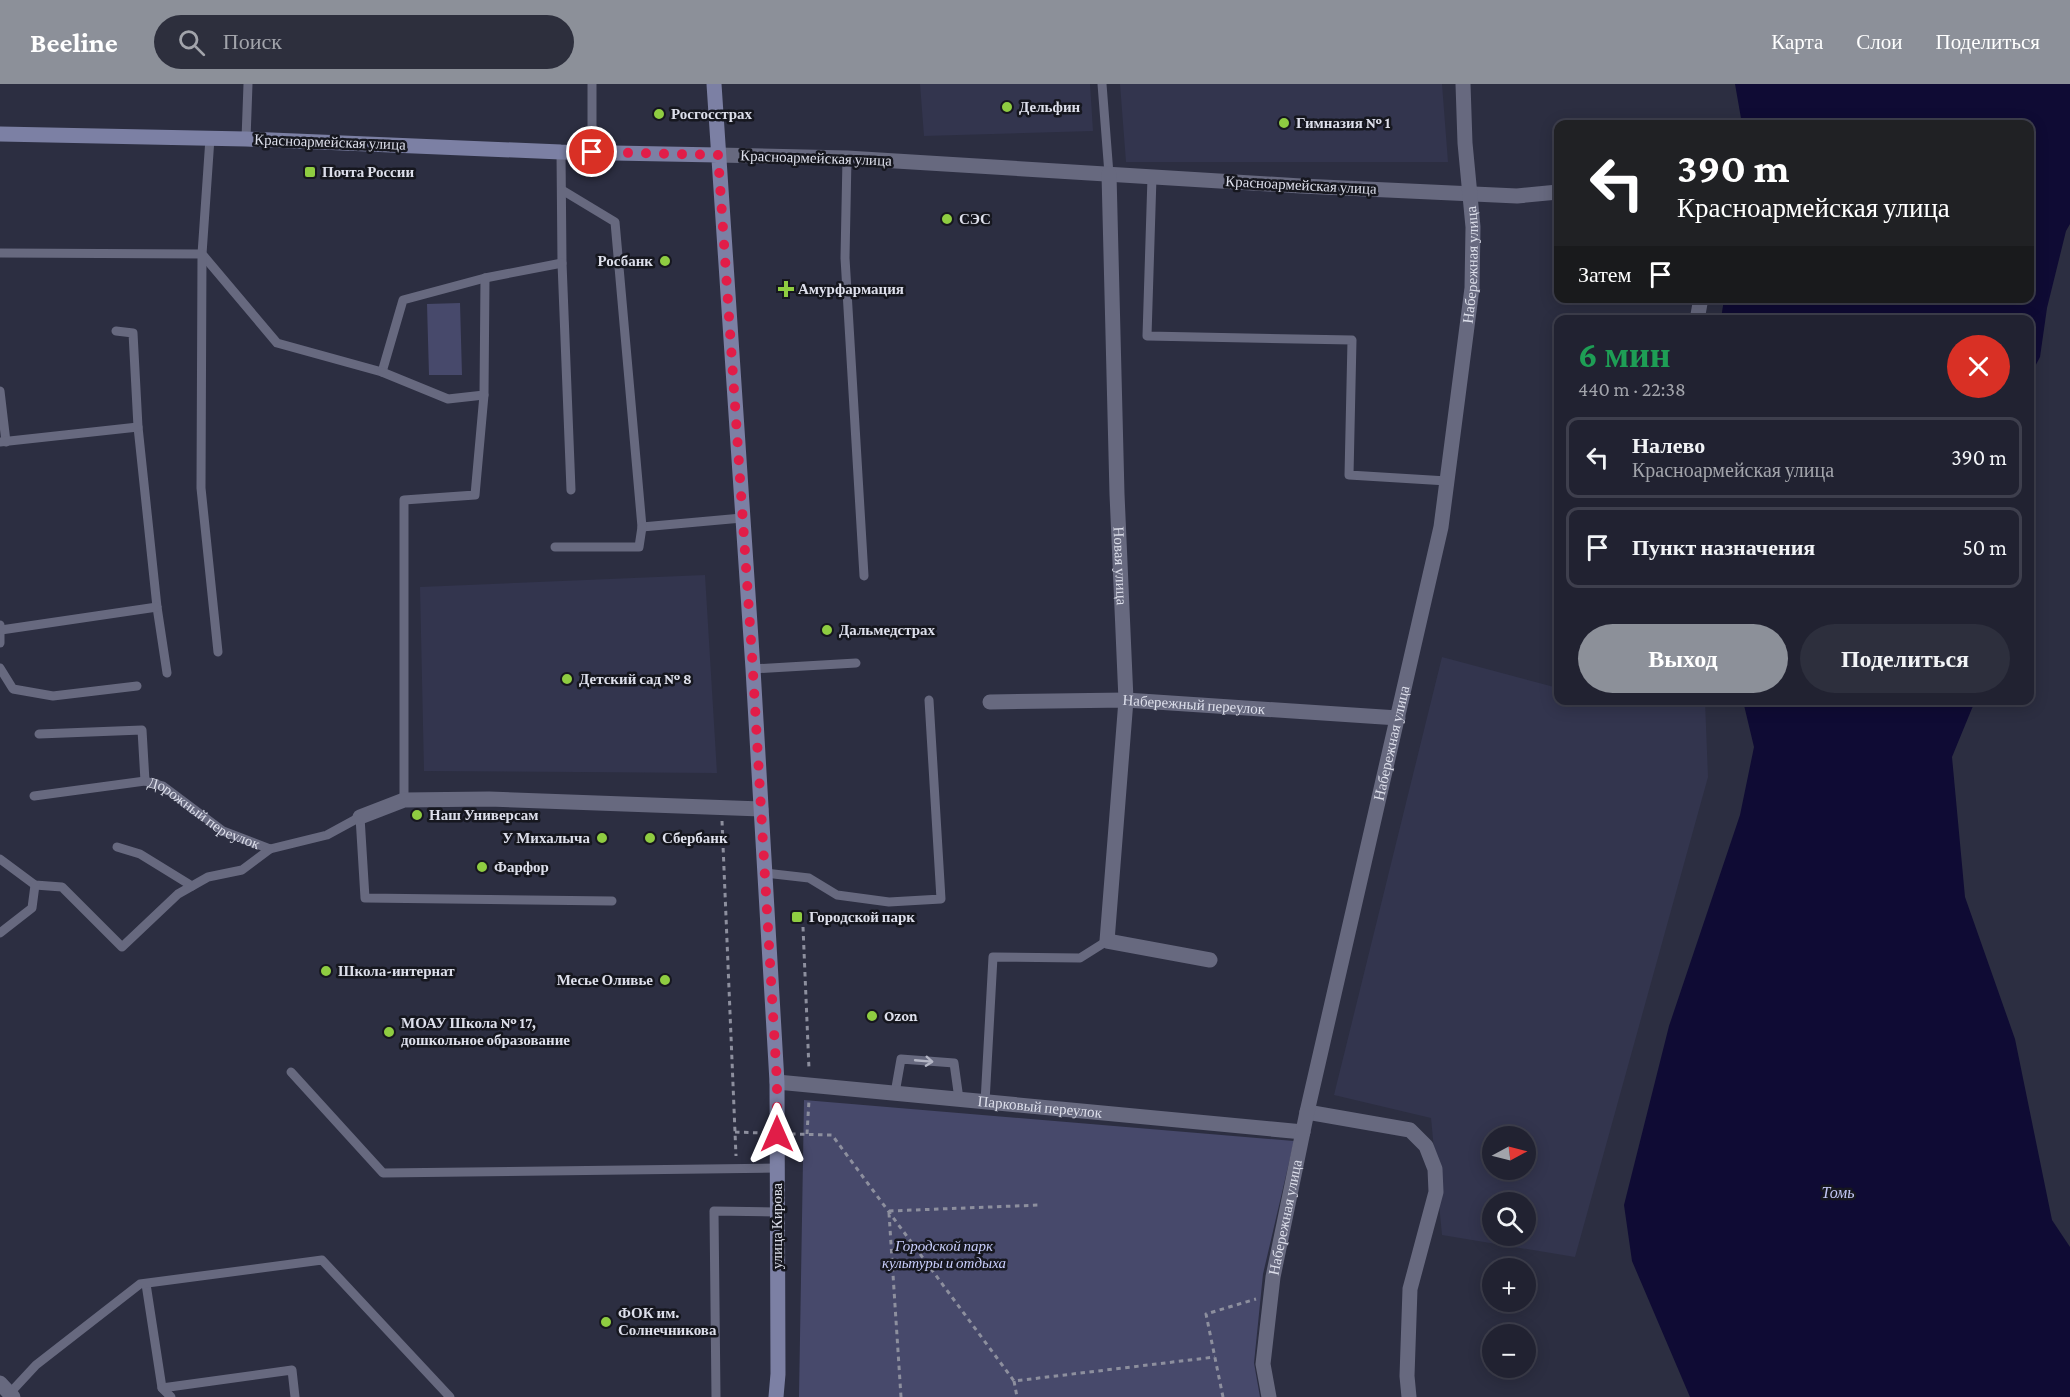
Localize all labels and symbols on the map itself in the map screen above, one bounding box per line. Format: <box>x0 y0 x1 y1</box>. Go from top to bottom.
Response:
place label: Дельфин <box>1019 99 1081 115</box>
marker: Дельфин <box>1000 100 1014 114</box>
place label: Росгосстрах <box>671 106 753 122</box>
marker: Росгосстрах <box>652 107 666 121</box>
place label: Гимназия № 1 <box>1296 115 1391 131</box>
marker: Гимназия № 1 <box>1277 116 1291 130</box>
pin <box>566 126 617 177</box>
street label: Красноармейская улица <box>254 131 406 153</box>
street label: Красноармейская улица <box>740 147 892 169</box>
place label: Почта России <box>322 164 414 180</box>
marker: Почта России <box>303 165 317 179</box>
street label: Красноармейская улица <box>1225 173 1377 197</box>
street label: Набережная улица <box>1459 205 1481 324</box>
place label: СЭС <box>959 211 991 227</box>
marker: СЭС <box>940 212 954 226</box>
place label: Росбанк <box>598 253 653 269</box>
marker: Росбанк <box>658 254 672 268</box>
place label: Амурфармация <box>798 281 904 297</box>
marker: Амурфармация <box>779 282 793 296</box>
street label: Новая улица <box>1110 526 1130 606</box>
place label: Дальмедстрах <box>839 622 936 638</box>
marker: Дальмедстрах <box>820 623 834 637</box>
place label: Детский сад № 8 <box>579 671 692 687</box>
marker: Детский сад № 8 <box>560 672 574 686</box>
street label: Набережная улица <box>1371 684 1413 802</box>
street label: Набережный переулок <box>1122 692 1266 717</box>
street label: Дорожный переулок <box>146 774 263 853</box>
place label: Наш Универсам <box>429 807 538 823</box>
marker: Наш Универсам <box>410 808 424 822</box>
place label: У Михалыча <box>502 830 590 846</box>
place label: Сбербанк <box>662 830 728 846</box>
marker: У Михалыча <box>595 831 609 845</box>
marker: Сбербанк <box>643 831 657 845</box>
place label: Фарфор <box>494 859 549 875</box>
marker: Фарфор <box>475 860 489 874</box>
place label: Городской парк <box>809 909 915 925</box>
marker: Городской парк <box>790 910 804 924</box>
place label: Школа-интернат <box>338 963 455 979</box>
marker: Школа-интернат <box>319 964 333 978</box>
place label: Месье Оливье <box>557 972 653 988</box>
marker: Месье Оливье <box>658 973 672 987</box>
place label: Ozon <box>884 1008 918 1024</box>
marker: Ozon <box>865 1009 879 1023</box>
place label: МОАУ Школа № 17, дошкольное образование <box>401 1015 570 1048</box>
marker: МОАУ Школа № 17, дошкольное образование <box>382 1025 396 1039</box>
one-way arrow <box>914 1056 934 1067</box>
street label: Парковый переулок <box>977 1093 1103 1121</box>
position arrow <box>745 1102 809 1166</box>
north arrow <box>1482 1126 1536 1180</box>
street label: Набережная улица <box>1266 1158 1305 1277</box>
street label: улица Кирова <box>769 1182 785 1269</box>
water label: Томь <box>1821 1184 1855 1201</box>
park label: Городской парк культуры и отдыха <box>882 1238 1006 1271</box>
place label: ФОК им. Солнечникова <box>618 1305 717 1338</box>
marker: ФОК им. Солнечникова <box>599 1315 613 1329</box>

